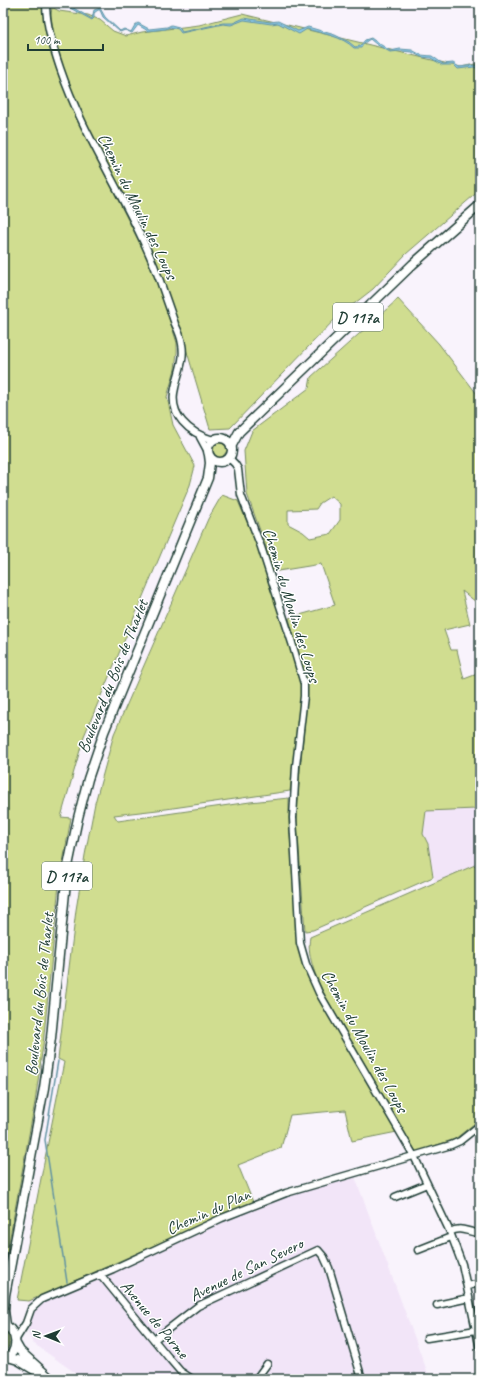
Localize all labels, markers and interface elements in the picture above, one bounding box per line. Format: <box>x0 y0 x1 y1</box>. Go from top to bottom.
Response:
scale bar <box>28 26 103 52</box>
text: 100 m <box>34 32 61 48</box>
street label: Chemin du Moulin des Loups <box>93 130 183 285</box>
road number: D 117a <box>333 303 383 331</box>
street label: Chemin du Moulin des Loups <box>258 526 326 687</box>
street label: Boulevard du Bois de Tharlet <box>72 594 154 756</box>
road number: D 117a <box>42 862 92 890</box>
street label: Boulevard du Bois de Tharlet <box>21 909 59 1076</box>
street label: Chemin du Moulin des Loups <box>317 966 414 1118</box>
street label: Chemin du Plan <box>163 1183 255 1239</box>
street label: Avenue de San Severo <box>186 1232 308 1306</box>
street label: Avenue de Parme <box>116 1276 194 1364</box>
north arrow <box>26 1316 66 1356</box>
text: N <box>29 1330 43 1339</box>

